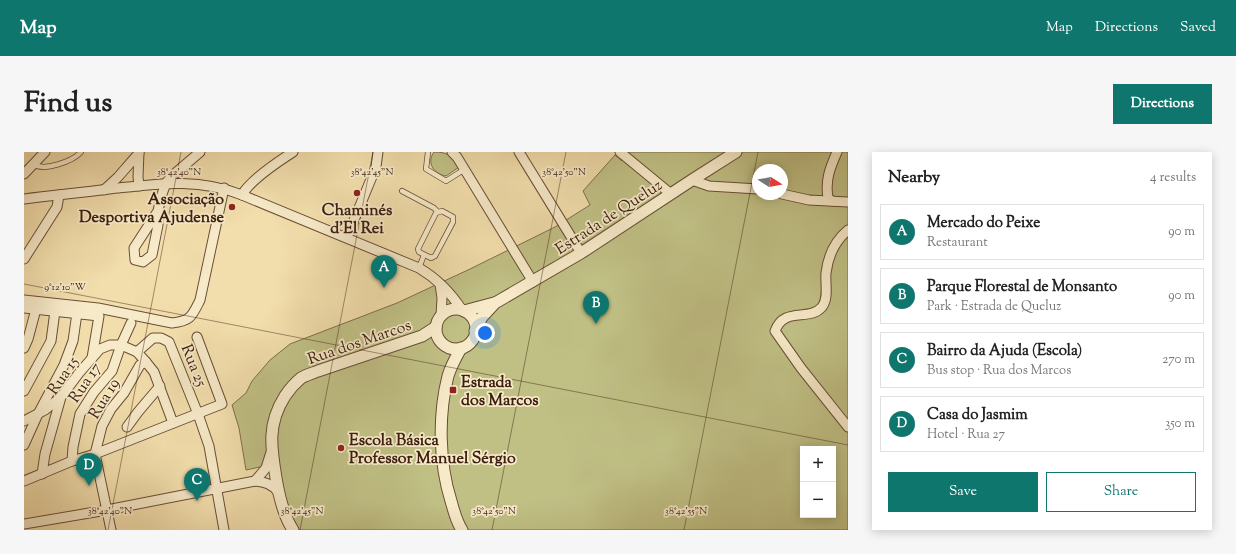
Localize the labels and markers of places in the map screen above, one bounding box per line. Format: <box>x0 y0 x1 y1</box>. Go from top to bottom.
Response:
marker: Chaminés d'El Rei <box>352 188 362 198</box>
place label: Associação Desportiva Ajudense <box>79 189 225 230</box>
place label: Chaminés d'El Rei <box>322 200 392 241</box>
marker: Associação Desportiva Ajudense <box>227 202 237 212</box>
pin: A <box>371 255 397 288</box>
pin: B <box>583 291 609 324</box>
place label: Estrada dos Marcos <box>461 372 538 413</box>
marker: Estrada dos Marcos <box>448 385 458 395</box>
place label: Escola Básica Professor Manuel Sérgio <box>349 430 516 471</box>
marker: Escola Básica Professor Manuel Sérgio <box>336 443 346 453</box>
pin: D <box>76 453 102 486</box>
pin: C <box>184 468 210 501</box>

